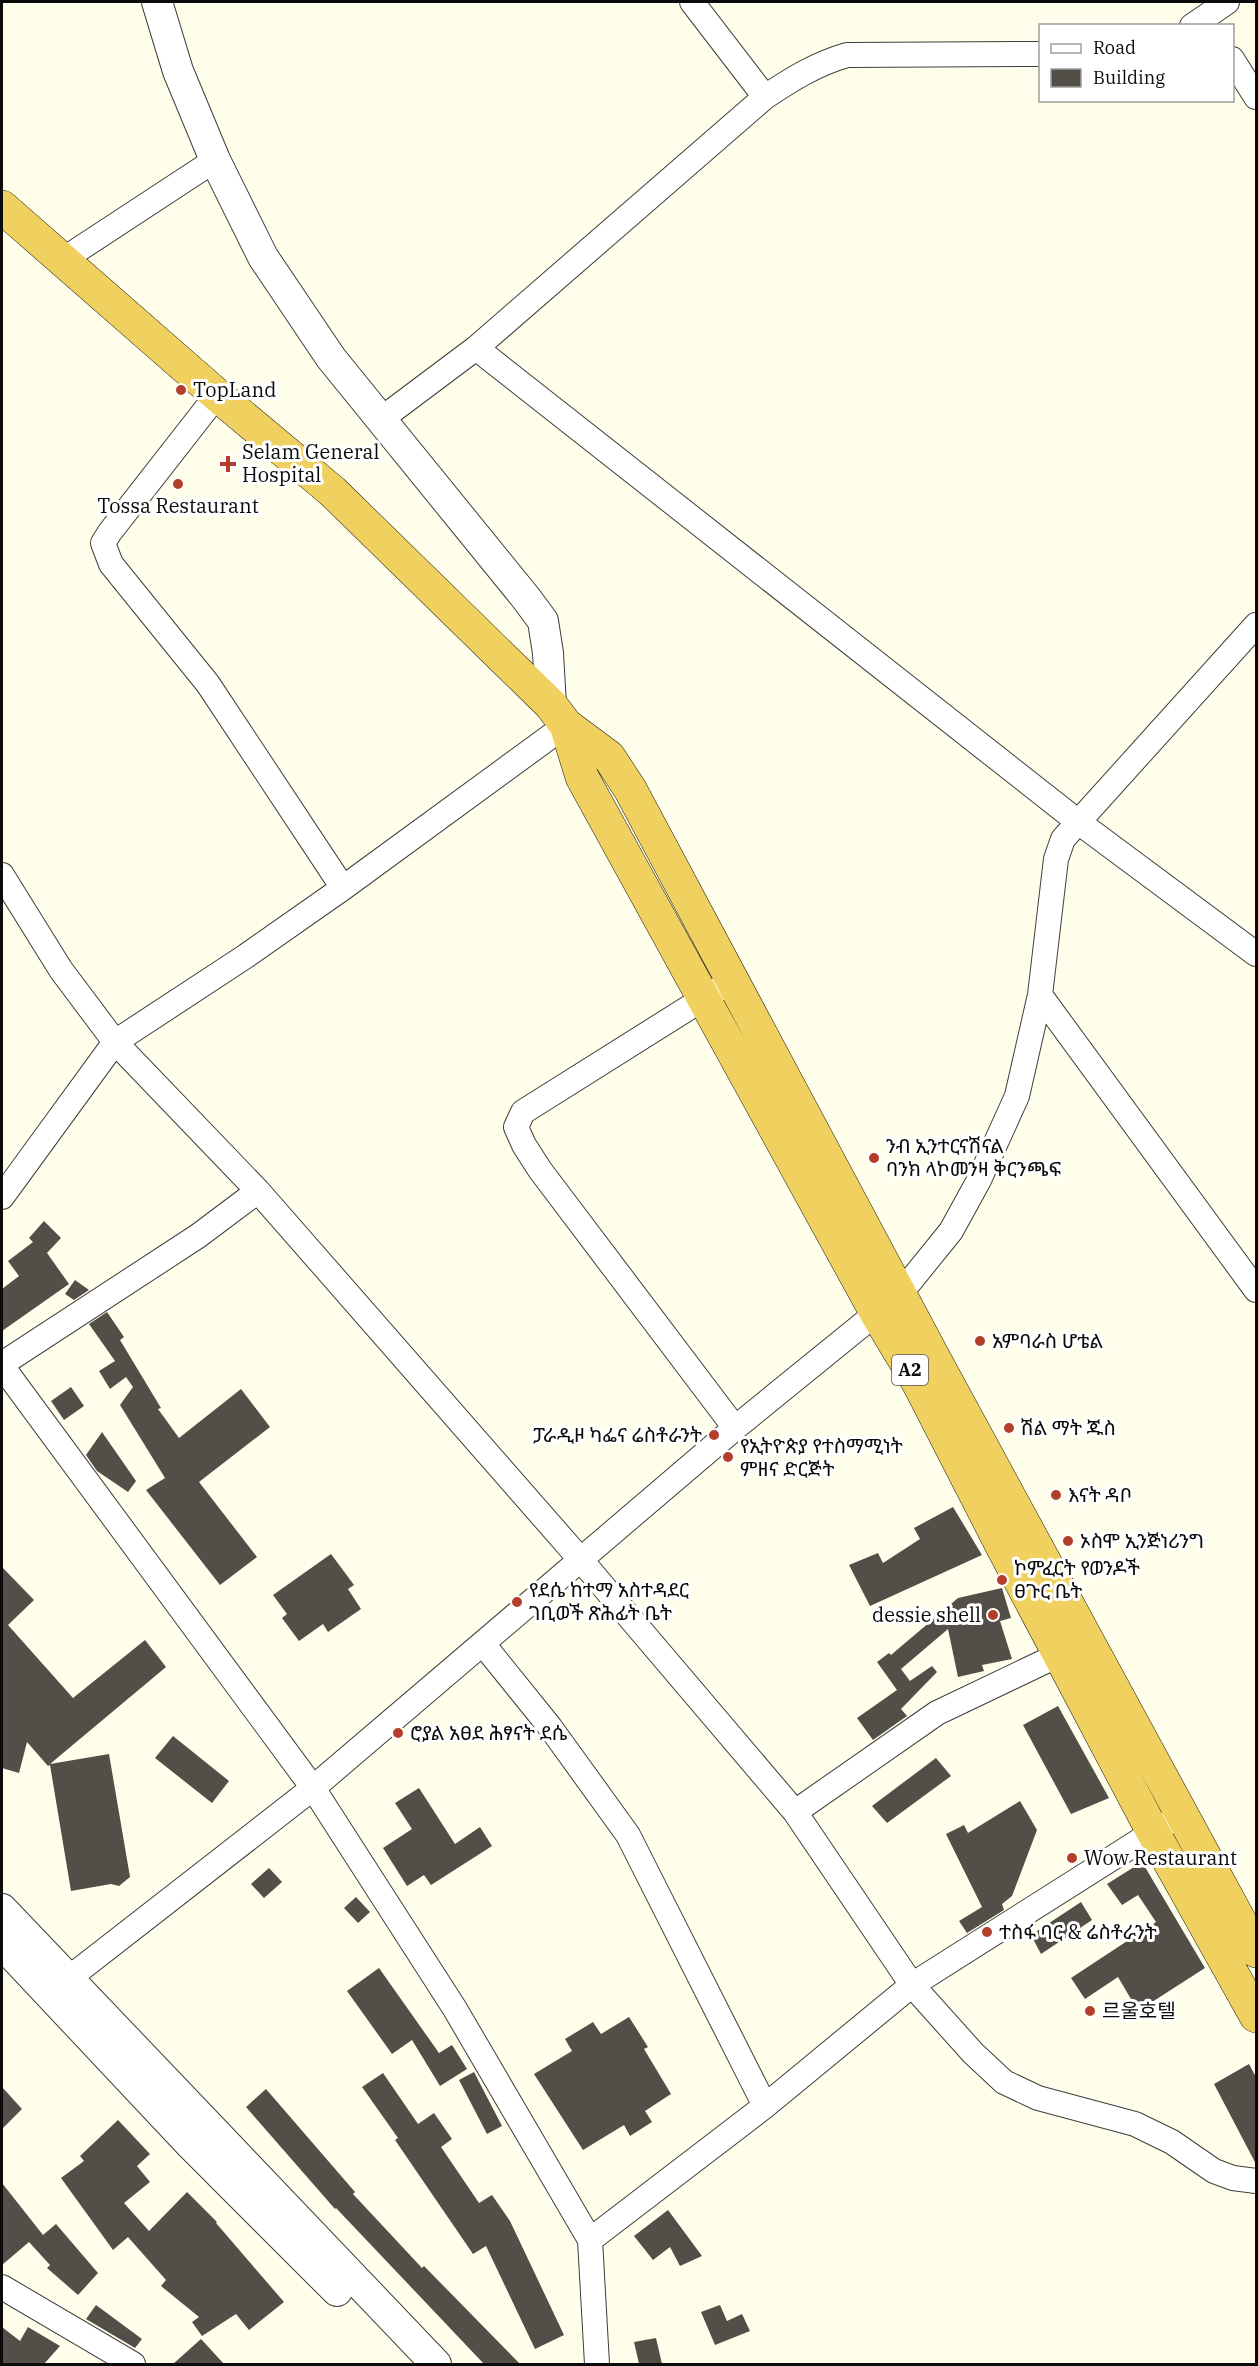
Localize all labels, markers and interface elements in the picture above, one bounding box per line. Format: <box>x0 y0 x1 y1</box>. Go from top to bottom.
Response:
legend <box>1039 24 1234 102</box>
text: Road <box>1093 36 1136 59</box>
text: Building <box>1093 66 1165 89</box>
place label: TopLand <box>193 376 276 403</box>
marker: TopLand <box>174 383 188 397</box>
place label: Selam General Hospital <box>242 438 380 488</box>
marker: Selam General Hospital <box>219 455 237 473</box>
marker: Tossa Restaurant <box>171 477 185 491</box>
place label: Tossa Restaurant <box>97 492 259 519</box>
place label: ንብ ኢንተርናሽናል ባንክ ላኮመንዛ ቅርንጫፍ <box>886 1132 1061 1182</box>
marker: ንብ ኢንተርናሽናል ባንክ ላኮመንዛ ቅርንጫፍ <box>867 1151 881 1165</box>
place label: አምባራስ ሆቴል <box>992 1327 1103 1354</box>
marker: አምባራስ ሆቴል <box>973 1334 987 1348</box>
road number: A2 <box>892 1355 928 1385</box>
place label: ሽል ማት ጁስ <box>1021 1414 1116 1441</box>
place label: ፓራዲዞ ካፌና ሬስቶራንት <box>533 1421 702 1448</box>
marker: ሽል ማት ጁስ <box>1002 1421 1016 1435</box>
marker: ፓራዲዞ ካፌና ሬስቶራንት <box>707 1428 721 1442</box>
place label: የኢትዮጵያ የተስማሚነት ምዘና ድርጅት <box>740 1432 903 1482</box>
marker: የኢትዮጵያ የተስማሚነት ምዘና ድርጅት <box>721 1450 735 1464</box>
place label: እናት ዳቦ <box>1068 1481 1132 1508</box>
marker: እናት ዳቦ <box>1049 1488 1063 1502</box>
place label: ኦስሞ ኢንጅነሪንግ <box>1080 1527 1204 1554</box>
marker: ኦስሞ ኢንጅነሪንግ <box>1061 1534 1075 1548</box>
place label: ኮምፈርት የወንዶች ፀጉር ቤት <box>1014 1554 1140 1604</box>
marker: ኮምፈርት የወንዶች ፀጉር ቤት <box>995 1573 1009 1587</box>
place label: የደሴ ከተማ አስተዳደር ገቢወች ጽሕፊት ቤት <box>529 1576 689 1626</box>
marker: የደሴ ከተማ አስተዳደር ገቢወች ጽሕፊት ቤት <box>510 1595 524 1609</box>
place label: dessie shell <box>872 1601 981 1628</box>
marker: dessie shell <box>986 1608 1000 1622</box>
place label: ሮያል አፀደ ሕፃናት ደሴ <box>410 1719 568 1746</box>
marker: ሮያል አፀደ ሕፃናት ደሴ <box>391 1726 405 1740</box>
place label: Wow Restaurant <box>1084 1844 1237 1871</box>
marker: Wow Restaurant <box>1065 1851 1079 1865</box>
place label: ተስፋ ባር & ሬስቶራንት <box>999 1918 1157 1945</box>
marker: ተስፋ ባር & ሬስቶራንት <box>980 1925 994 1939</box>
place label: 르울호텔 <box>1102 1997 1176 2024</box>
marker: 르울호텔 <box>1083 2004 1097 2018</box>

